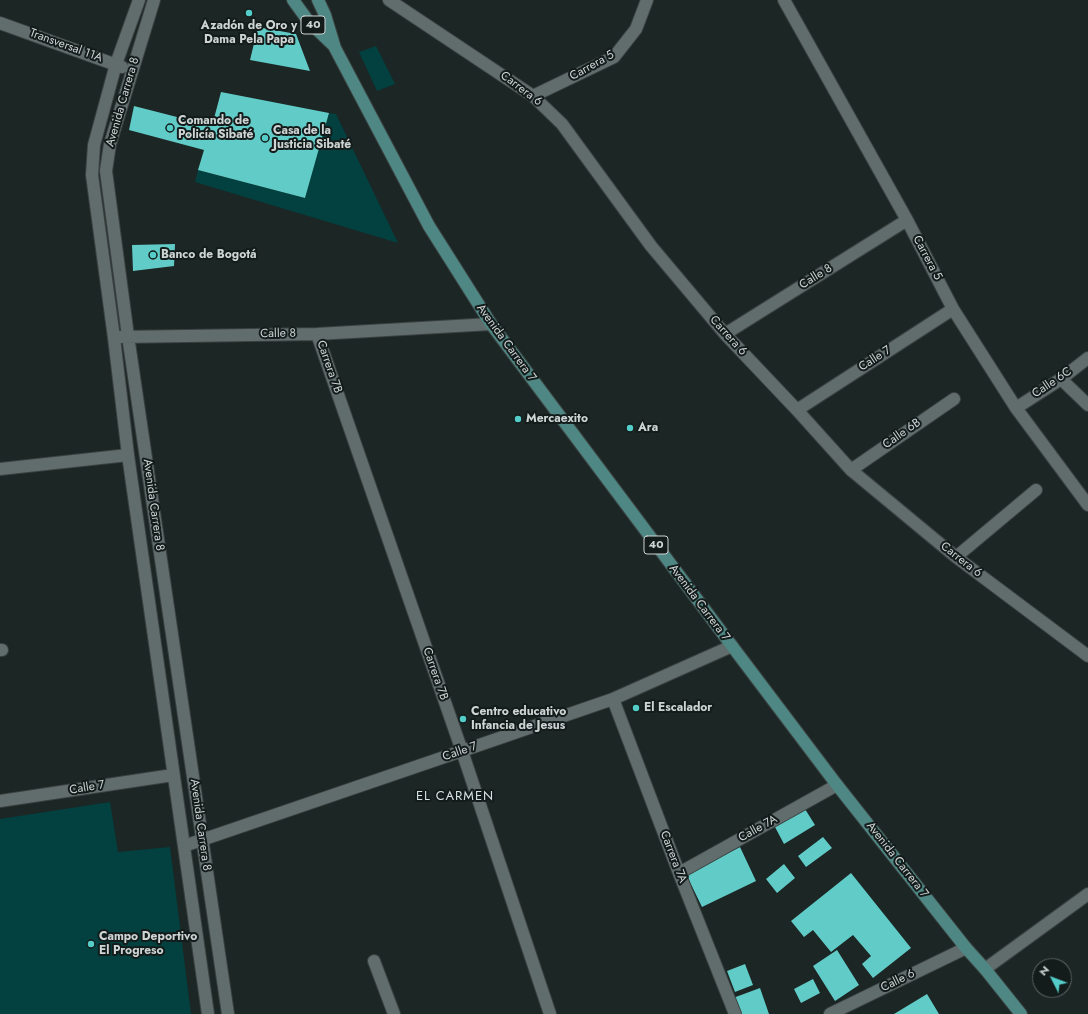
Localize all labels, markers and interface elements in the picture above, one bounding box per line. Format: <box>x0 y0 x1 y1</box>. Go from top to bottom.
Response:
marker: Azadón de Oro y Dama Pela Papa <box>244 8 254 18</box>
road number: 40 <box>301 16 325 34</box>
place label: Azadón de Oro y Dama Pela Papa <box>201 19 297 47</box>
street label: Transversal 11A <box>28 26 104 66</box>
street label: Carrera 5 <box>567 48 617 84</box>
street label: Avenida Carrera 8 <box>103 56 143 148</box>
street label: Carrera 6 <box>497 69 545 109</box>
place label: Comando de Policía Sibaté <box>178 114 253 142</box>
marker: Comando de Policía Sibaté <box>165 123 175 133</box>
place label: Casa de la Justicia Sibaté <box>273 124 351 152</box>
marker: Casa de la Justicia Sibaté <box>260 133 270 143</box>
street label: Carrera 5 <box>909 233 945 283</box>
place label: Banco de Bogotá <box>161 248 257 262</box>
marker: Banco de Bogotá <box>148 250 158 260</box>
street label: Calle 8 <box>797 261 835 293</box>
street label: Avenida Carrera 7 <box>473 301 539 385</box>
street label: Carrera 6 <box>706 313 750 359</box>
street label: Calle 8 <box>260 326 296 342</box>
street label: Carrera 7B <box>313 339 345 395</box>
street label: Calle 7 <box>856 343 894 375</box>
street label: Calle 6C <box>1030 365 1074 401</box>
place label: Mercaexito <box>526 412 588 426</box>
marker: Mercaexito <box>513 414 523 424</box>
street label: Calle 6B <box>880 416 924 452</box>
place label: Ara <box>638 421 658 435</box>
marker: Ara <box>625 423 635 433</box>
street label: Avenida Carrera 8 <box>139 458 167 552</box>
road number: 40 <box>644 536 668 554</box>
street label: Carrera 6 <box>937 539 985 581</box>
street label: Avenida Carrera 7 <box>665 562 733 644</box>
street label: Carrera 7B <box>419 646 451 702</box>
place label: El Escalador <box>644 701 712 715</box>
marker: El Escalador <box>631 703 641 713</box>
place label: Centro educativo Infancia de Jesus <box>471 705 566 733</box>
marker: Centro educativo Infancia de Jesus <box>458 714 468 724</box>
street label: Calle 7 <box>441 739 479 765</box>
street label: Calle 7 <box>68 778 106 798</box>
street label: Avenida Carrera 8 <box>186 778 214 872</box>
district label: EL CARMEN <box>416 789 494 805</box>
street label: Calle 7A <box>736 812 780 846</box>
street label: Avenida Carrera 7 <box>863 819 931 901</box>
street label: Carrera 7A <box>656 829 690 885</box>
place label: Campo Deportivo El Progreso <box>99 930 197 958</box>
marker: Campo Deportivo El Progreso <box>86 939 96 949</box>
north arrow <box>1032 958 1072 998</box>
text: N <box>1035 962 1053 979</box>
street label: Calle 6 <box>879 967 917 995</box>

